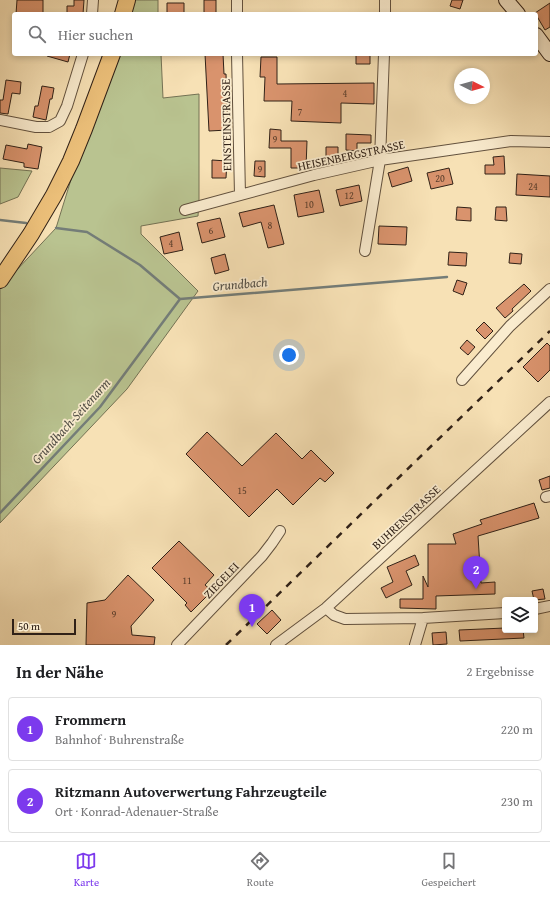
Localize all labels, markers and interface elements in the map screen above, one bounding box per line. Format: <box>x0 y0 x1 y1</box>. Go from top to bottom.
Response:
search box <box>12 12 538 56</box>
icon: search <box>26 23 48 45</box>
text: Hier suchen <box>58 24 133 45</box>
north arrow <box>454 68 490 104</box>
street label: EINSTEINSTRASSE <box>217 79 235 171</box>
house number: 4 <box>343 86 348 101</box>
house number: 7 <box>298 104 303 119</box>
house number: 9 <box>273 132 278 147</box>
street label: HEISENBERGSTRASSE <box>296 135 406 175</box>
house number: 9 <box>258 162 263 177</box>
house number: 20 <box>435 171 445 186</box>
house number: 24 <box>528 179 538 194</box>
house number: 12 <box>344 188 354 203</box>
house number: 10 <box>304 197 314 212</box>
house number: 8 <box>268 218 273 233</box>
house number: 6 <box>209 223 214 238</box>
house number: 4 <box>169 236 174 251</box>
water label: Grundbach <box>212 272 269 296</box>
your location <box>279 345 299 365</box>
water label: Grundbach-Seitenarm <box>27 373 115 468</box>
street label: BUHRENSTRASSE <box>368 481 444 553</box>
house number: 15 <box>237 483 247 498</box>
pin: 2 <box>463 556 489 589</box>
street label: ZIEGELEI <box>199 558 243 602</box>
house number: 11 <box>182 573 192 588</box>
pin: 1 <box>239 594 265 627</box>
map controls <box>502 597 538 633</box>
button: layers <box>502 597 538 633</box>
house number: 9 <box>112 607 117 622</box>
scale bar <box>12 617 76 636</box>
text: 50 m <box>18 618 40 634</box>
text: In der Nähe <box>16 659 104 684</box>
text: 2 Ergebnisse <box>466 662 534 681</box>
text: Frommern <box>55 709 126 730</box>
text: 1 <box>27 720 33 739</box>
text: 220 m <box>501 720 533 739</box>
text: Bahnhof · Buhrenstraße <box>55 730 184 749</box>
text: Ritzmann Autoverwertung Fahrzeugteile <box>55 781 327 802</box>
text: 2 <box>27 792 33 811</box>
text: 230 m <box>501 792 533 811</box>
text: Ort · Konrad-Adenauer-Straße <box>55 802 218 821</box>
tab: Karte <box>74 850 99 890</box>
tab: Route <box>247 850 274 890</box>
tab: Gespeichert <box>421 850 476 890</box>

